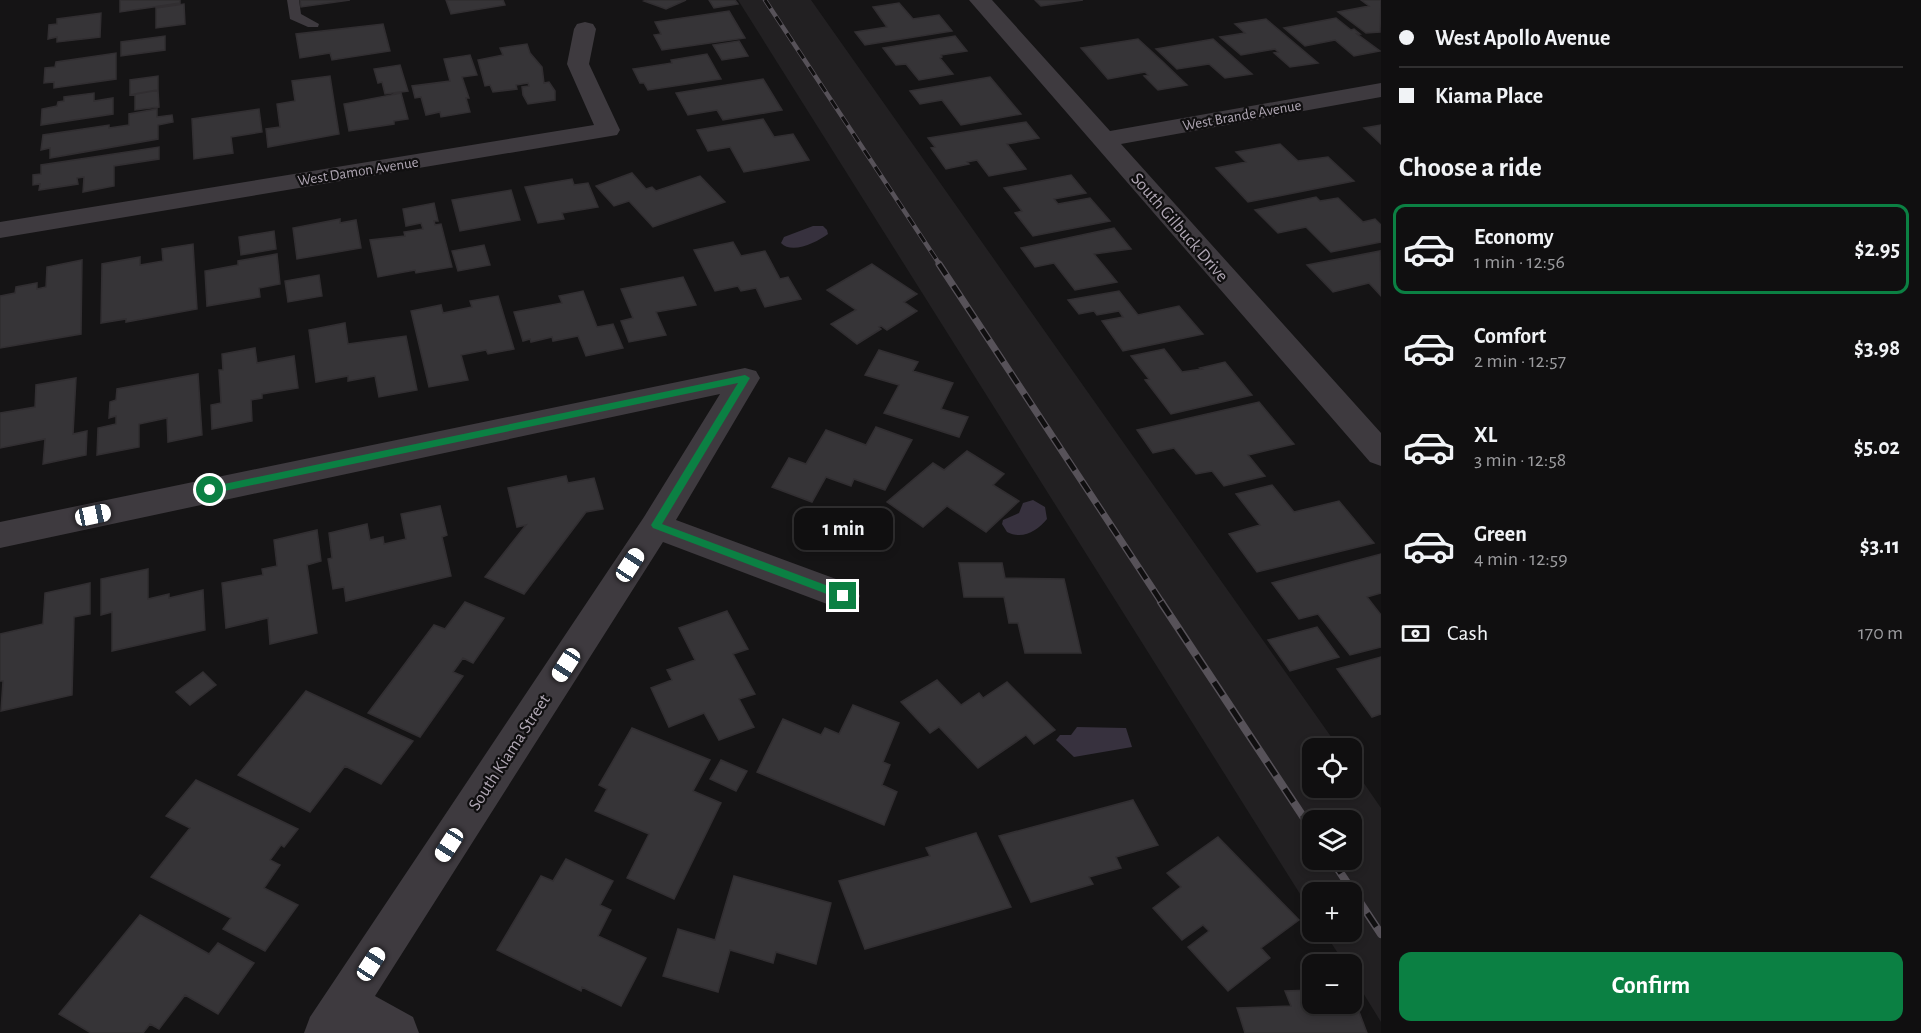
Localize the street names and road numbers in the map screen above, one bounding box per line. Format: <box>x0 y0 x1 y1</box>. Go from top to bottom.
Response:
street label: West Brande Avenue <box>1181 98 1303 133</box>
street label: West Damon Avenue <box>297 155 420 188</box>
street label: South Gilbuck Drive <box>1127 170 1231 286</box>
street label: South Kiama Street <box>466 691 554 814</box>

